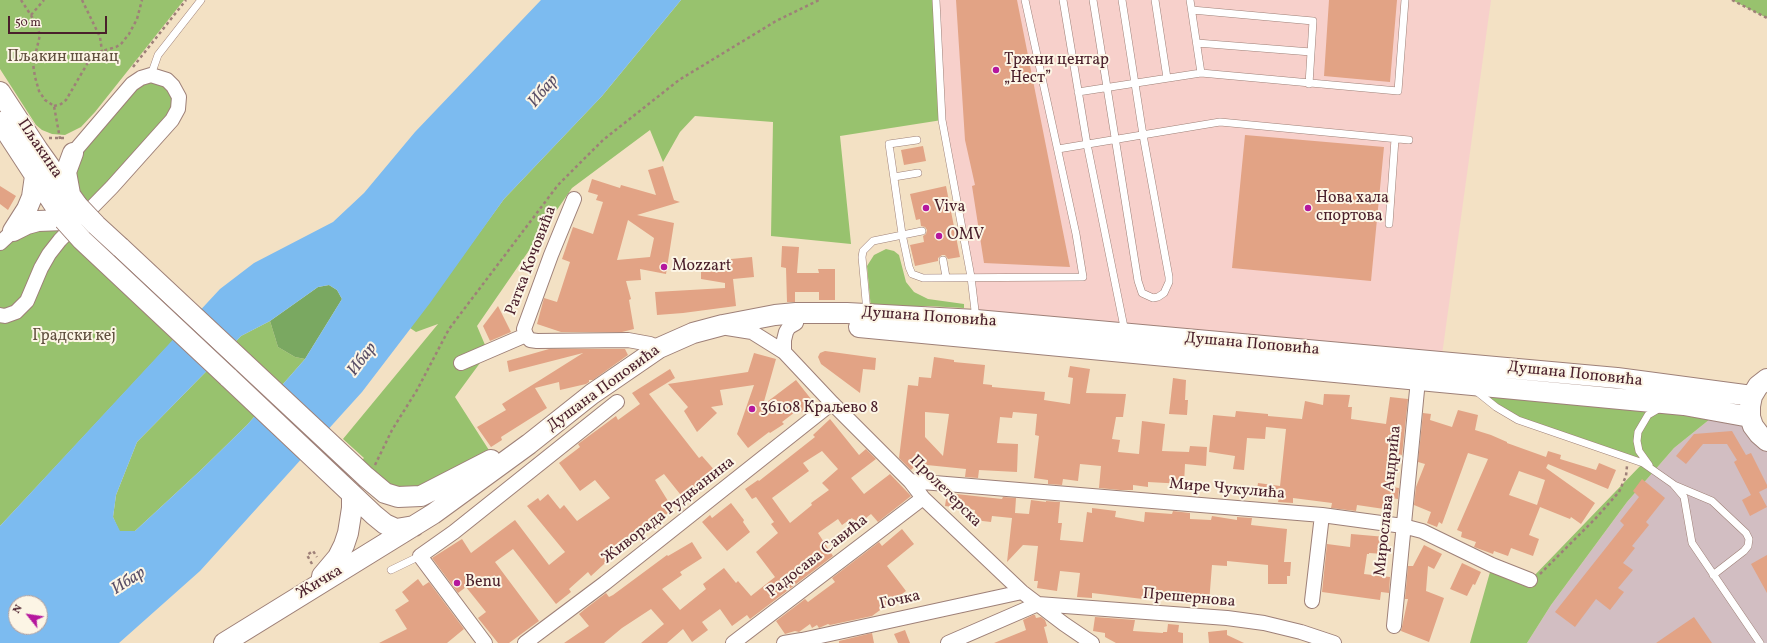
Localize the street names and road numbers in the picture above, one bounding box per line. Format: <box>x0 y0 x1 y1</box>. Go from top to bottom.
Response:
street label: Пљакина <box>12 116 66 182</box>
street label: Ратка Кочовића <box>502 204 562 318</box>
street label: Душана Поповића <box>861 304 997 332</box>
street label: Душана Поповића <box>1184 330 1320 360</box>
street label: Душана Поповића <box>544 341 664 437</box>
street label: Душана Поповића <box>1507 358 1643 392</box>
street label: Мирослава Андрића <box>1372 424 1406 578</box>
street label: Пролетерска <box>905 452 985 532</box>
street label: Живорада Рудњанина <box>599 453 739 569</box>
street label: Мире Чукулића <box>1168 475 1286 505</box>
street label: Радосава Савића <box>764 512 872 602</box>
street label: Жичка <box>293 562 347 604</box>
street label: Прешернова <box>1142 585 1236 613</box>
street label: Гочка <box>878 587 922 615</box>

